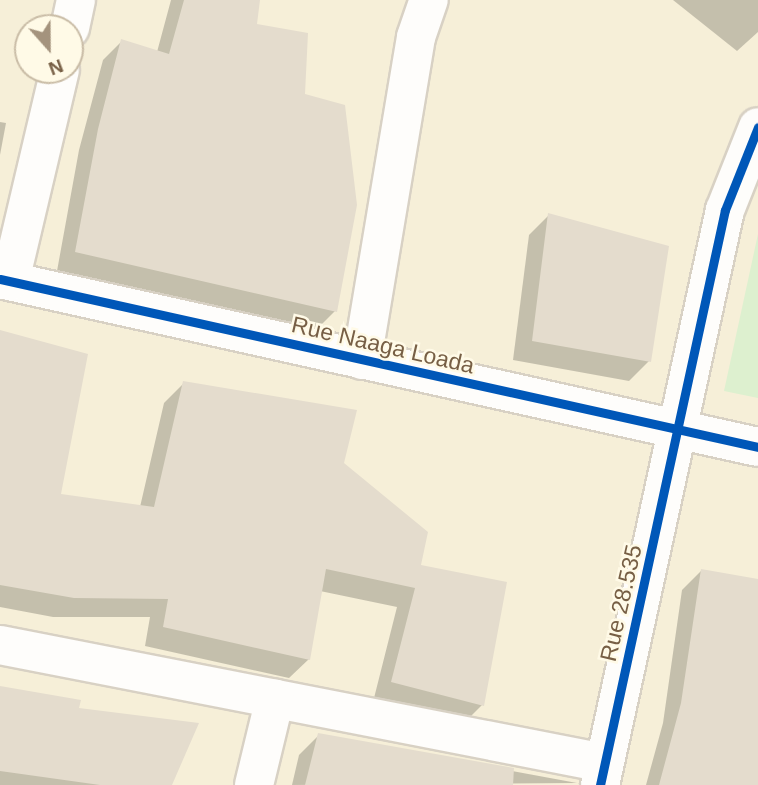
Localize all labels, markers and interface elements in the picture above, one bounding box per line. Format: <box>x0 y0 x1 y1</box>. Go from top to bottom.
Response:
north arrow <box>14 14 84 84</box>
text: N <box>46 55 66 79</box>
street label: Rue Naaga Loada <box>289 311 477 379</box>
street label: Rue 28.535 <box>594 542 648 664</box>

